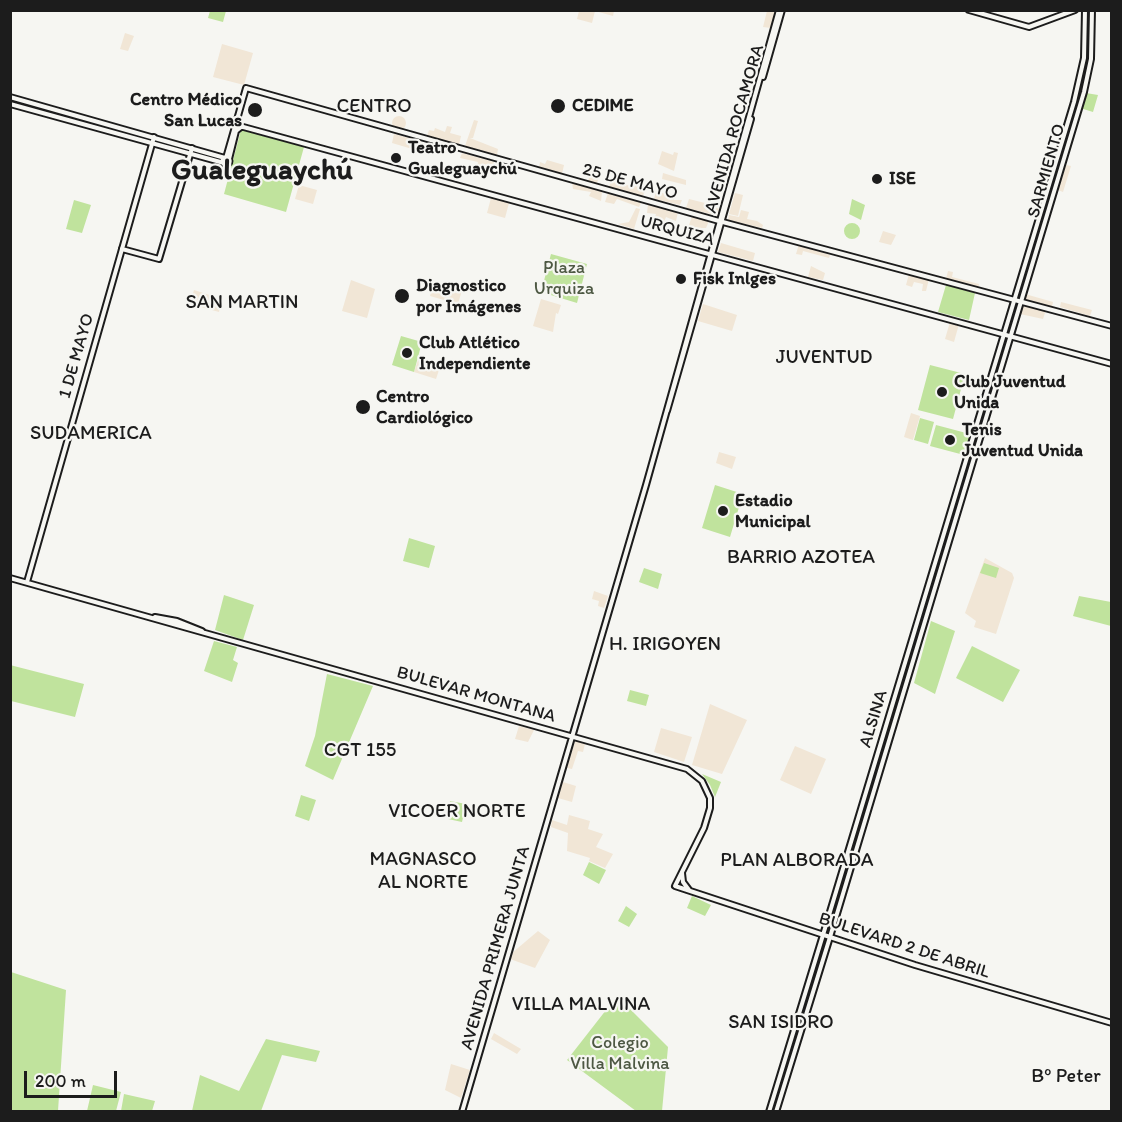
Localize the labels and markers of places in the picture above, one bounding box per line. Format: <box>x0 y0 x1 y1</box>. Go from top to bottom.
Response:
place label: Centro Médico San Lucas <box>130 89 242 132</box>
place label: CEDIME <box>572 95 634 117</box>
marker: CEDIME <box>549 97 567 115</box>
marker: Centro Médico San Lucas <box>246 101 264 119</box>
place label: Teatro Gualeguaychú <box>408 137 517 180</box>
marker: Teatro Gualeguaychú <box>389 151 403 165</box>
place label: ISE <box>889 168 916 190</box>
marker: ISE <box>870 172 884 186</box>
place label: Fisk Inlges <box>693 268 776 290</box>
marker: Fisk Inlges <box>674 272 688 286</box>
place label: Diagnostico por Imágenes <box>416 275 521 318</box>
marker: Diagnostico por Imágenes <box>393 287 411 305</box>
place label: Club Atlético Independiente <box>419 332 531 374</box>
marker: Club Atlético Independiente <box>400 346 414 360</box>
place label: Club Juventud Unida <box>954 371 1066 413</box>
marker: Club Juventud Unida <box>935 385 949 399</box>
place label: Centro Cardiológico <box>376 386 473 428</box>
marker: Centro Cardiológico <box>354 398 372 416</box>
place label: Tenis Juventud Unida <box>962 419 1083 462</box>
marker: Tenis Juventud Unida <box>943 433 957 447</box>
place label: Estadio Municipal <box>735 490 811 532</box>
marker: Estadio Municipal <box>716 504 730 518</box>

